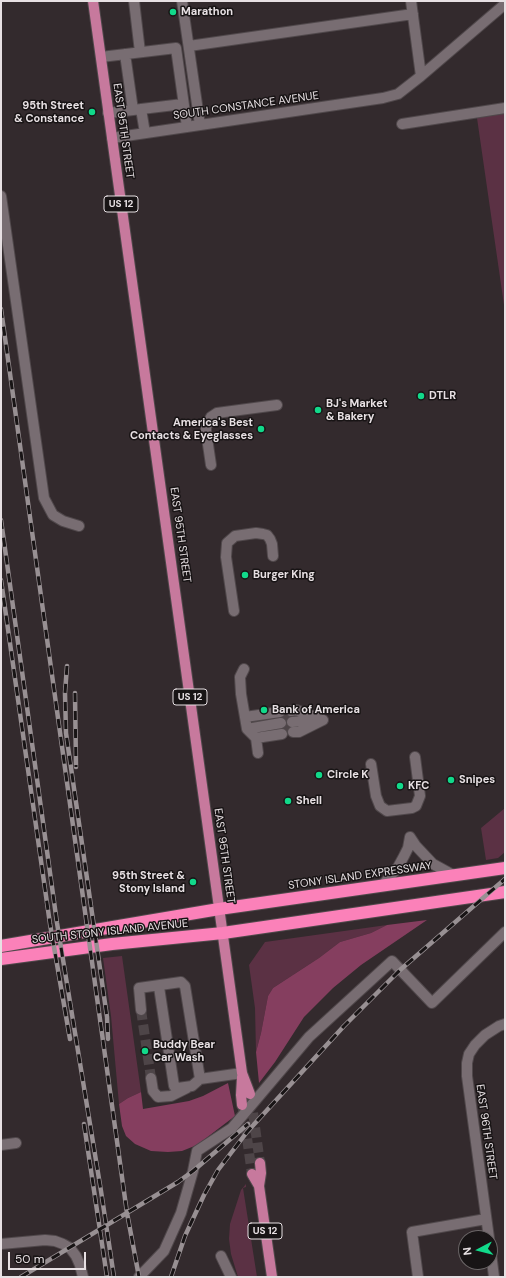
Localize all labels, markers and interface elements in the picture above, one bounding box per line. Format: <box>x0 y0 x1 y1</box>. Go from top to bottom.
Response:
place label: Marathon <box>181 5 233 19</box>
marker: Marathon <box>168 7 178 17</box>
street label: EAST 95TH STREET <box>110 82 136 180</box>
street label: SOUTH CONSTANCE AVENUE <box>172 89 320 123</box>
place label: 95th Street & Constance <box>14 99 84 125</box>
marker: 95th Street & Constance <box>87 107 97 117</box>
road number: US 12 <box>104 196 138 212</box>
place label: DTLR <box>429 389 456 403</box>
marker: DTLR <box>416 391 426 401</box>
place label: BJ's Market & Bakery <box>326 397 387 423</box>
marker: BJ's Market & Bakery <box>313 405 323 415</box>
place label: America's Best Contacts & Eyeglasses <box>130 416 253 442</box>
marker: America's Best Contacts & Eyeglasses <box>256 424 266 434</box>
street label: EAST 95TH STREET <box>167 486 193 584</box>
place label: Burger King <box>253 568 315 582</box>
marker: Burger King <box>240 570 250 580</box>
road number: US 12 <box>173 689 207 705</box>
place label: Bank of America <box>272 703 360 717</box>
marker: Bank of America <box>259 705 269 715</box>
place label: Circle K <box>327 768 369 782</box>
marker: Circle K <box>314 770 324 780</box>
place label: Snipes <box>459 773 495 787</box>
marker: Snipes <box>446 775 456 785</box>
place label: KFC <box>408 779 429 793</box>
marker: KFC <box>395 781 405 791</box>
place label: Shell <box>296 794 322 808</box>
marker: Shell <box>283 796 293 806</box>
street label: EAST 95TH STREET <box>211 807 237 905</box>
street label: STONY ISLAND EXPRESSWAY <box>287 859 433 893</box>
place label: 95th Street & Stony Island <box>112 869 185 895</box>
marker: 95th Street & Stony Island <box>188 877 198 887</box>
street label: SOUTH STONY ISLAND AVENUE <box>31 917 189 947</box>
place label: Buddy Bear Car Wash <box>153 1038 215 1064</box>
marker: Buddy Bear Car Wash <box>140 1046 150 1056</box>
street label: EAST 96TH STREET <box>473 1083 499 1181</box>
road number: US 12 <box>248 1223 282 1239</box>
north arrow <box>458 1230 498 1270</box>
scale bar <box>10 1244 88 1270</box>
text: N <box>460 1247 475 1256</box>
text: 50 m <box>15 1251 44 1267</box>

